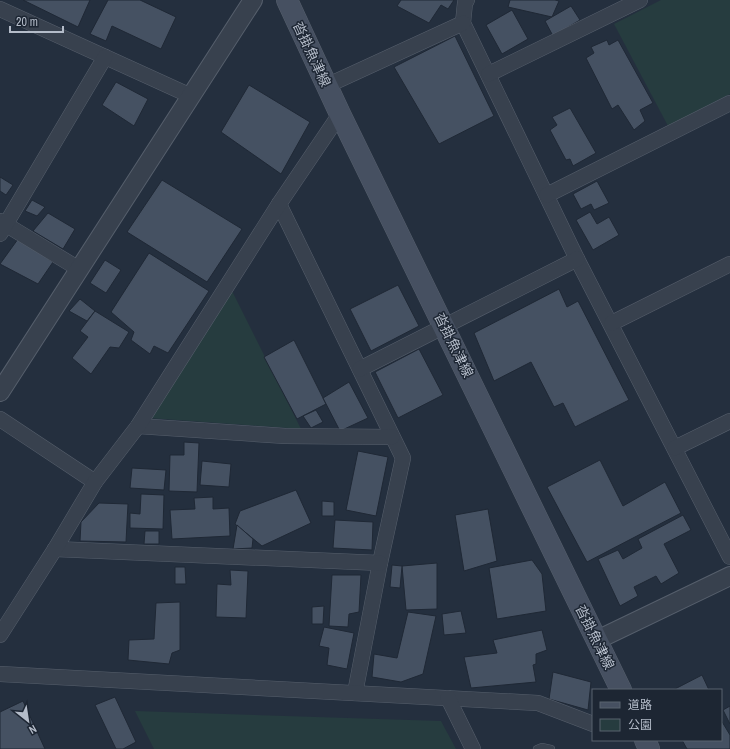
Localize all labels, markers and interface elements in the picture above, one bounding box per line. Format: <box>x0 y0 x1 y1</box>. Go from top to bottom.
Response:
scale bar <box>10 8 63 34</box>
text: 20 m <box>16 14 38 30</box>
street label: 沓掛魚津線 <box>289 18 335 90</box>
street label: 沓掛魚津線 <box>431 310 477 380</box>
street label: 沓掛魚津線 <box>572 602 618 672</box>
legend <box>592 689 722 741</box>
text: 道路 <box>628 697 652 713</box>
north arrow <box>8 701 48 741</box>
text: 公園 <box>628 717 652 733</box>
text: N <box>27 722 39 737</box>

